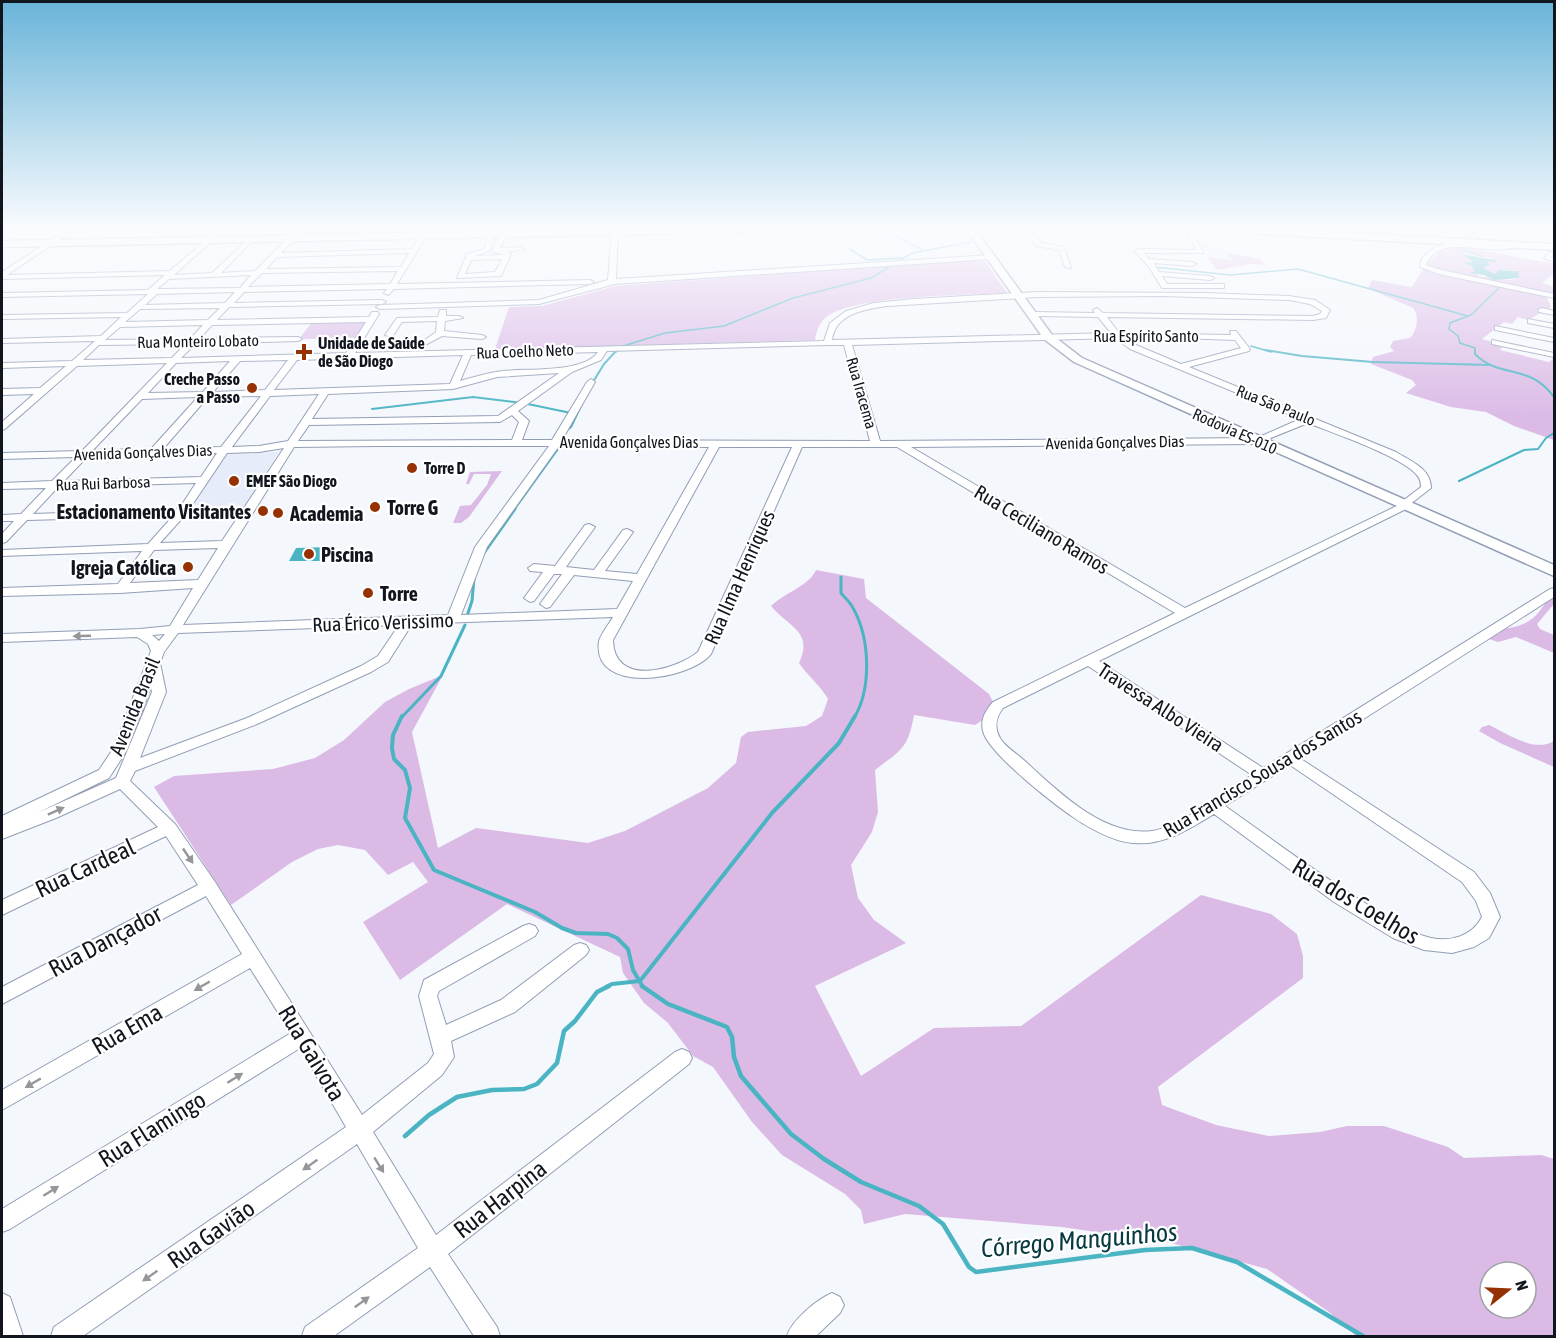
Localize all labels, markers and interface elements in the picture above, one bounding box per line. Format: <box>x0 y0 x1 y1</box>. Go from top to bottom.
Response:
street label: Rua Espírito Santo <box>1093 327 1199 346</box>
street label: Rua Monteiro Lobato <box>137 331 259 351</box>
place label: Unidade de Saúde de São Diogo <box>318 334 425 370</box>
street label: Rua Coelho Neto <box>476 340 574 362</box>
marker: Unidade de Saúde de São Diogo <box>295 343 313 361</box>
street label: Rua Iracema <box>843 355 881 431</box>
place label: Creche Passo a Passo <box>164 370 240 406</box>
marker: Creche Passo a Passo <box>245 381 259 395</box>
street label: Rua São Paulo <box>1234 381 1318 429</box>
street label: Rodovia ES-010 <box>1190 404 1280 458</box>
street label: Avenida Gonçalves Dias <box>1046 432 1185 453</box>
street label: Avenida Gonçalves Dias <box>560 433 699 452</box>
street label: Avenida Gonçalves Dias <box>73 441 213 464</box>
place label: Torre D <box>424 459 465 477</box>
marker: Torre D <box>405 461 419 475</box>
street label: Rua Rui Barbosa <box>55 472 151 494</box>
place label: EMEF São Diogo <box>246 472 338 490</box>
marker: EMEF São Diogo <box>227 474 241 488</box>
street label: Rua Ceciliano Ramos <box>971 480 1113 578</box>
place label: Torre G <box>387 496 439 519</box>
place label: Estacionamento Visitantes <box>57 500 251 523</box>
marker: Torre G <box>368 500 382 514</box>
place label: Academia <box>289 502 363 525</box>
marker: Estacionamento Visitantes <box>256 504 270 518</box>
marker: Academia <box>271 506 285 520</box>
street label: Rua Ilma Henriques <box>699 506 779 648</box>
place label: Piscina <box>321 543 373 566</box>
marker: Piscina <box>302 547 316 561</box>
place label: Igreja Católica <box>71 556 176 579</box>
marker: Igreja Católica <box>181 560 195 574</box>
place label: Torre <box>380 582 418 605</box>
marker: Torre <box>361 586 375 600</box>
street label: Rua Érico Verissimo <box>312 608 454 636</box>
one-way arrow <box>72 631 91 640</box>
street label: Avenida Brasil <box>104 653 164 759</box>
street label: Travessa Albo Vieira <box>1094 658 1228 756</box>
street label: Rua Francisco Sousa dos Santos <box>1159 705 1365 841</box>
one-way arrow <box>47 806 65 815</box>
street label: Rua Cardeal <box>31 833 140 903</box>
one-way arrow <box>183 848 194 864</box>
street label: Rua dos Coelhos <box>1288 853 1424 949</box>
street label: Rua Dançador <box>44 900 167 982</box>
one-way arrow <box>193 981 210 991</box>
street label: Rua Ema <box>87 998 167 1060</box>
street label: Rua Gaivota <box>273 1000 351 1106</box>
one-way arrow <box>227 1072 243 1083</box>
one-way arrow <box>24 1078 41 1088</box>
street label: Rua Flamingo <box>94 1086 210 1172</box>
street label: Rua Harpina <box>448 1155 552 1243</box>
one-way arrow <box>374 1157 385 1173</box>
one-way arrow <box>303 1159 319 1171</box>
one-way arrow <box>43 1185 59 1196</box>
street label: Rua Gavião <box>162 1194 260 1274</box>
water label: Córrego Manguinhos <box>980 1216 1178 1264</box>
north arrow <box>1478 1260 1538 1320</box>
one-way arrow <box>143 1270 159 1282</box>
text: N <box>1512 1278 1532 1293</box>
one-way arrow <box>353 1296 369 1308</box>

